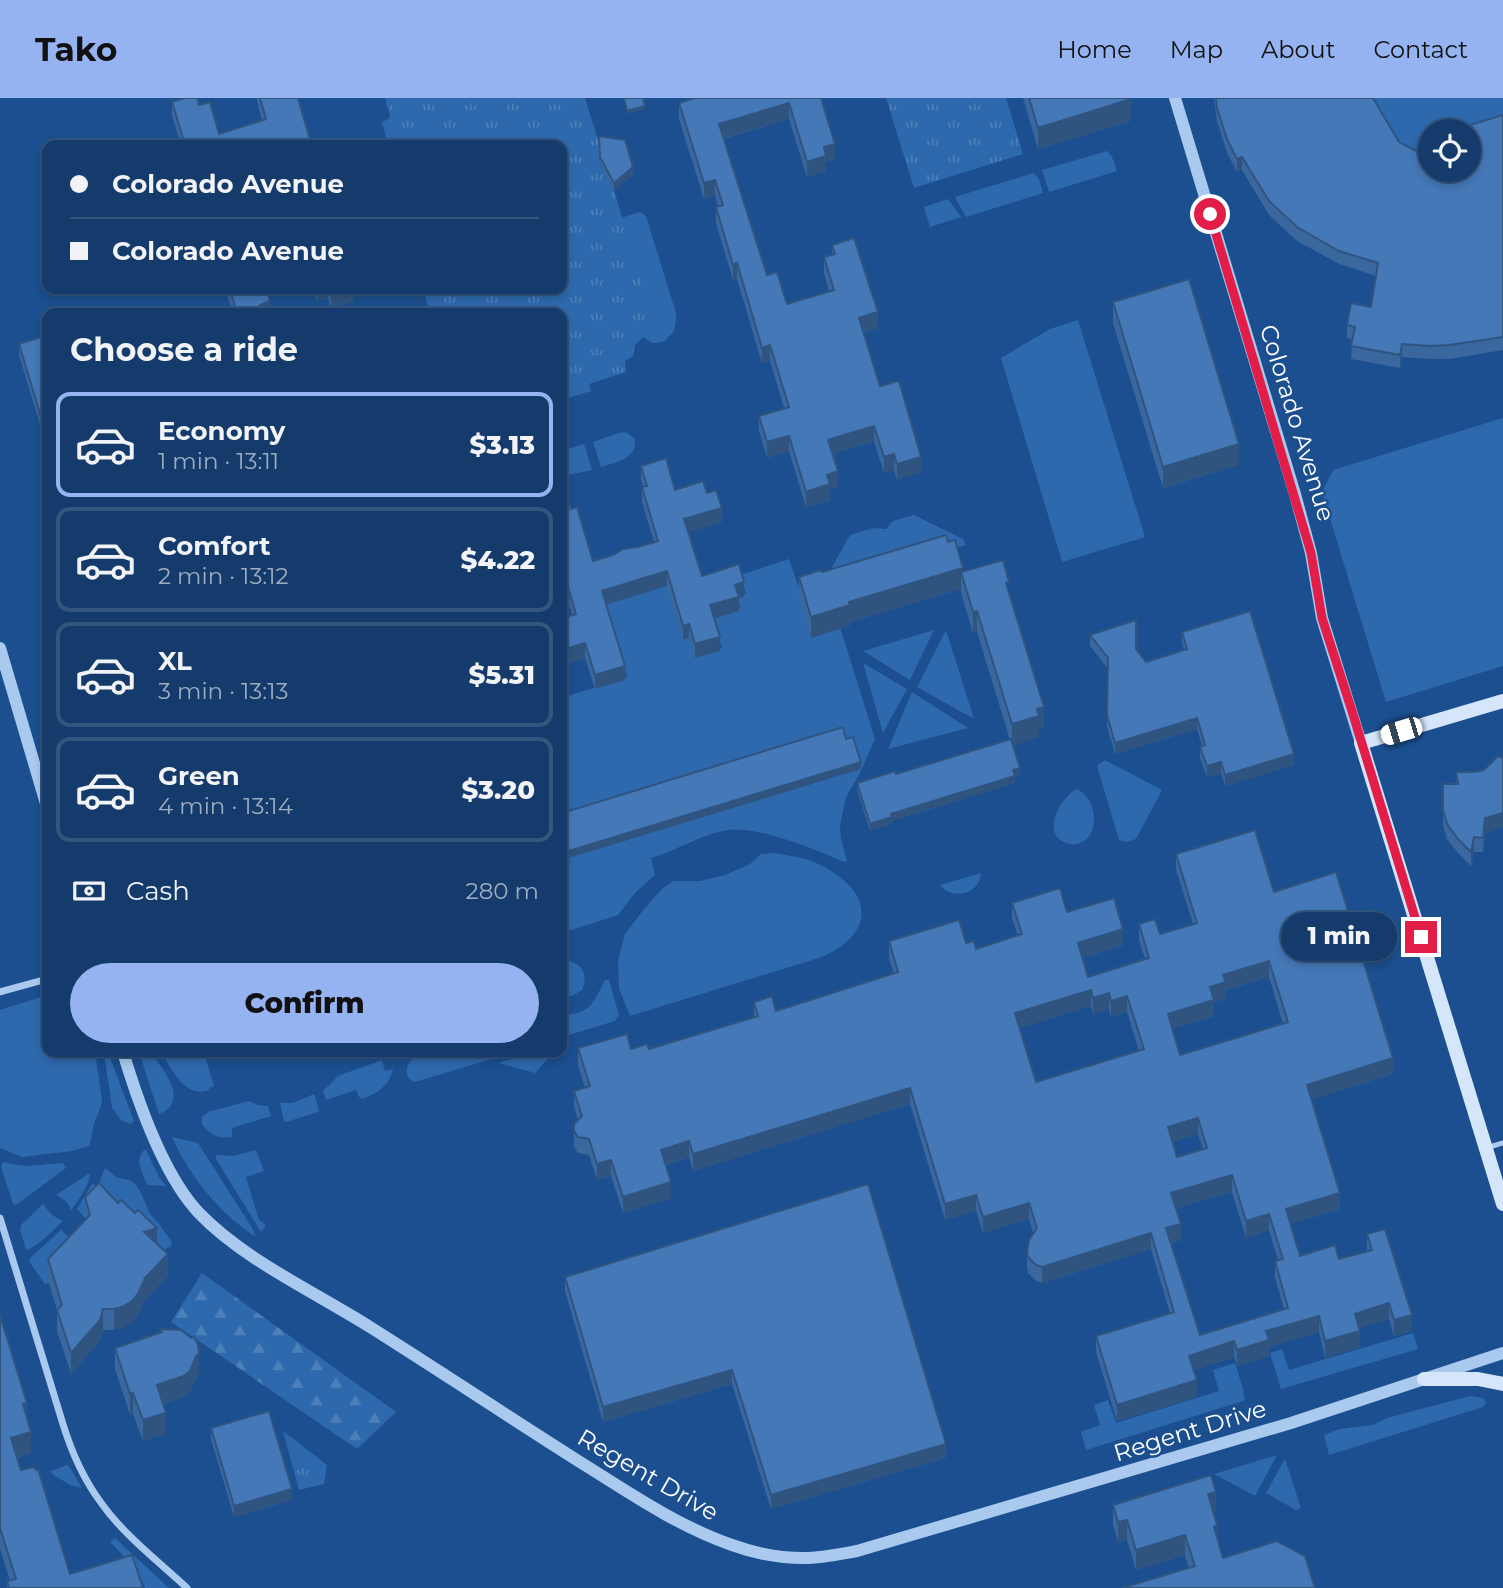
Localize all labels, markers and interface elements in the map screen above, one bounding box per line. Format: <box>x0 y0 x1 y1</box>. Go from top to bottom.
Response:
text: Tako <box>35 29 117 69</box>
text: Home <box>1057 35 1132 64</box>
text: Map <box>1170 35 1223 64</box>
text: About <box>1261 35 1335 64</box>
text: Contact <box>1373 35 1468 64</box>
map controls <box>1418 119 1481 182</box>
button: locate <box>1418 119 1481 182</box>
text: Colorado Avenue <box>112 168 344 200</box>
route start <box>1194 198 1226 230</box>
text: Colorado Avenue <box>112 235 344 267</box>
street label: Colorado Avenue <box>1254 321 1341 525</box>
text: Choose a ride <box>70 330 298 369</box>
icon: car <box>74 413 137 476</box>
text: Economy <box>158 415 285 447</box>
text: $3.13 <box>469 429 535 461</box>
text: 1 min · 13:11 <box>158 447 279 475</box>
icon: car <box>74 528 137 591</box>
text: Comfort <box>158 530 270 562</box>
text: $4.22 <box>460 544 535 576</box>
text: 2 min · 13:12 <box>158 562 289 590</box>
icon: car <box>74 643 137 706</box>
text: XL <box>158 645 192 677</box>
text: $5.31 <box>469 659 535 691</box>
text: 3 min · 13:13 <box>158 677 288 705</box>
car <box>1378 715 1425 747</box>
icon: car <box>74 758 137 821</box>
text: Green <box>158 760 240 792</box>
text: $3.20 <box>462 774 535 806</box>
text: 4 min · 13:14 <box>158 792 293 820</box>
icon: cash <box>70 872 108 910</box>
text: Cash <box>126 875 190 907</box>
text: 280 m <box>466 877 539 905</box>
callout: 1 min <box>1281 912 1396 962</box>
route end <box>1405 921 1437 953</box>
text: 1 min <box>1307 922 1371 950</box>
button: Confirm <box>70 963 539 1043</box>
street label: Regent Drive <box>1110 1394 1270 1467</box>
street label: Regent Drive <box>573 1423 724 1527</box>

